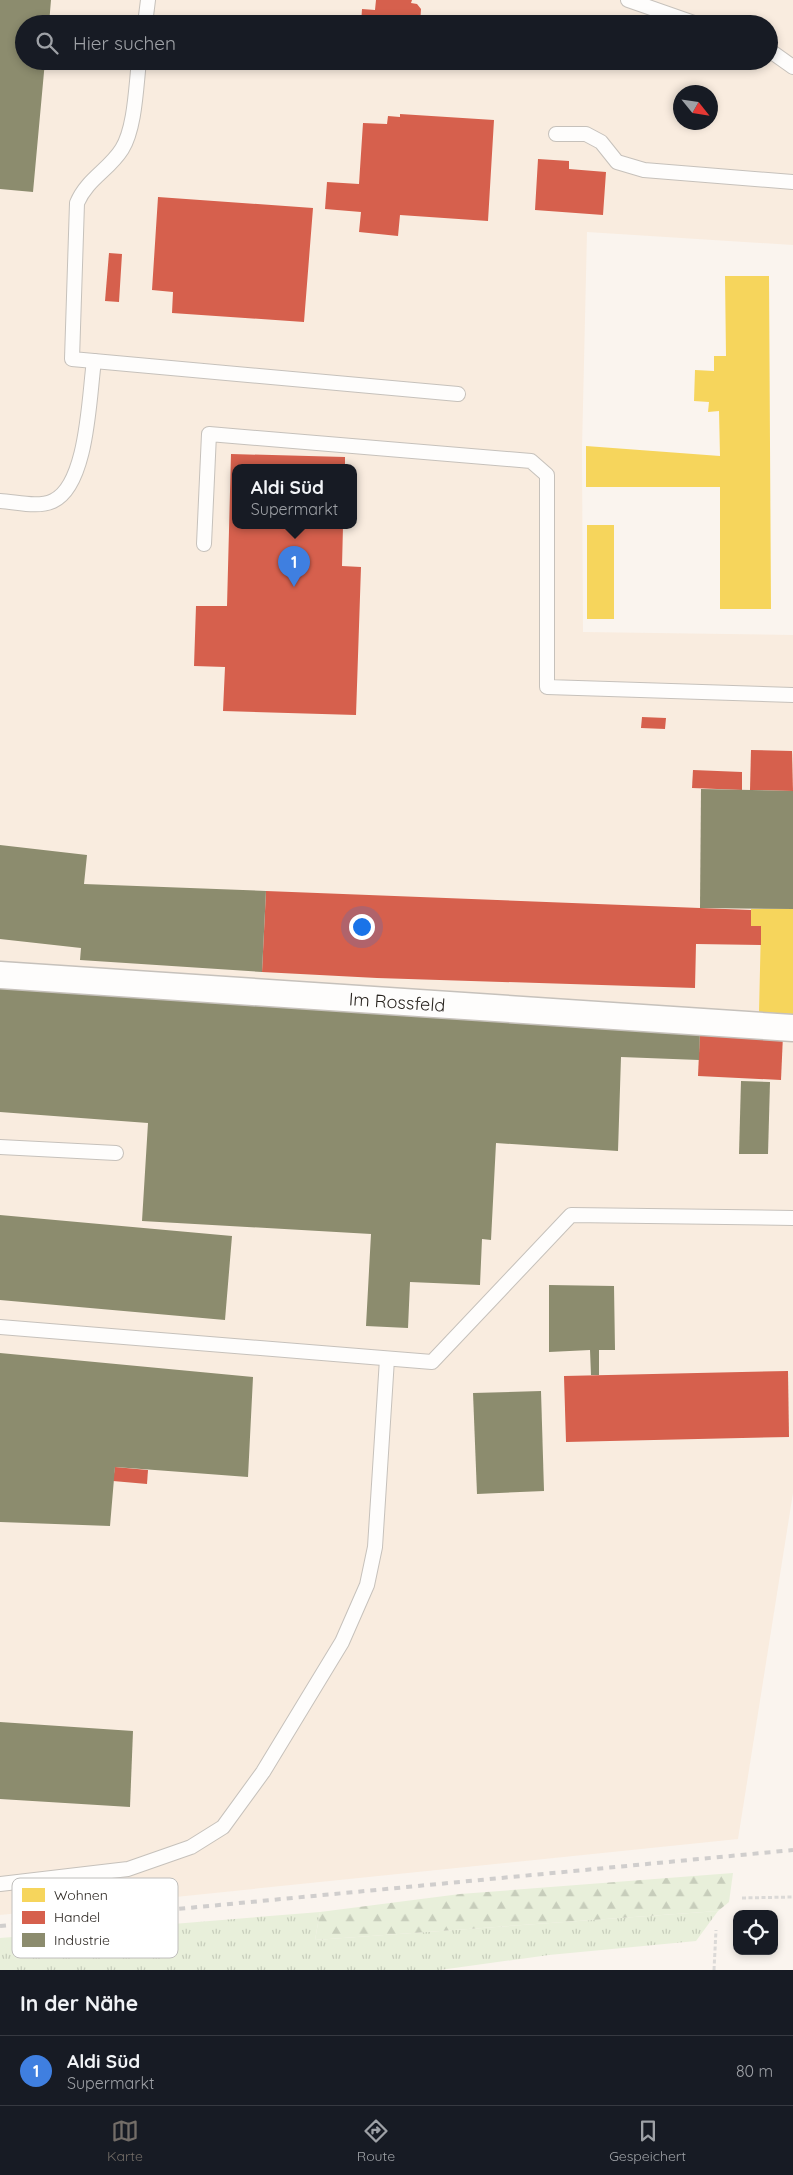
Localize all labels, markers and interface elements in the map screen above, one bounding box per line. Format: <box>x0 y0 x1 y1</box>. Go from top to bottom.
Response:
search box <box>15 15 778 70</box>
icon: search <box>33 29 61 57</box>
text: Hier suchen <box>73 31 176 55</box>
north arrow <box>673 85 718 130</box>
popup <box>232 464 357 529</box>
text: Aldi Süd <box>251 475 324 499</box>
text: Supermarkt <box>251 499 338 519</box>
pin: 1 <box>278 546 310 587</box>
your location <box>349 914 375 940</box>
street label: Im Rossfeld <box>348 987 446 1016</box>
legend <box>12 1878 178 1958</box>
text: Wohnen <box>54 1886 108 1904</box>
text: Handel <box>54 1908 100 1926</box>
map controls <box>733 1910 778 1955</box>
button: locate <box>733 1910 778 1955</box>
text: Industrie <box>54 1931 110 1949</box>
text: In der Nähe <box>20 1990 138 2016</box>
text: Aldi Süd <box>67 2049 140 2073</box>
text: 1 <box>33 2061 39 2081</box>
text: 80 m <box>736 2061 773 2081</box>
text: Supermarkt <box>67 2073 154 2093</box>
tab: Karte <box>107 2117 143 2165</box>
tab: Route <box>357 2117 395 2165</box>
tab: Gespeichert <box>609 2117 686 2165</box>

